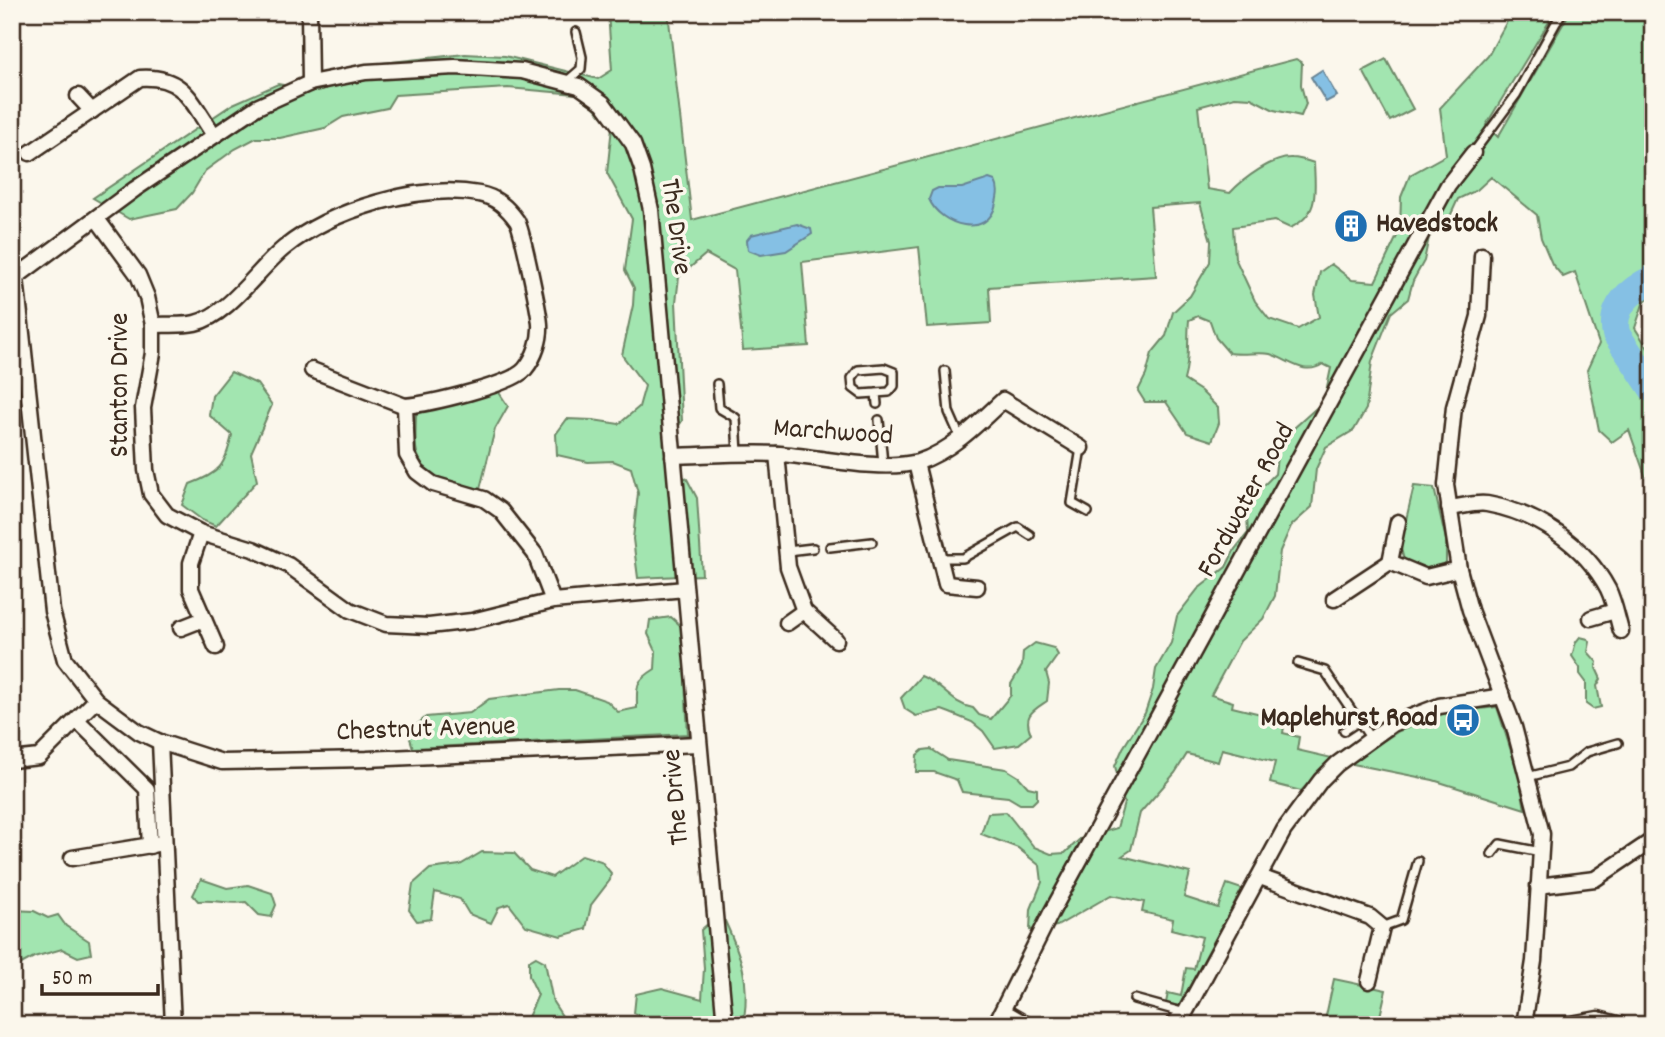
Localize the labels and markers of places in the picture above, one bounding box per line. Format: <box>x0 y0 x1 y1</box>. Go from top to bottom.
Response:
place label: Havedstock <box>1376 206 1498 246</box>
building icon: Havedstock <box>1332 207 1370 245</box>
place label: Maplehurst Road <box>1260 700 1438 740</box>
bus stop icon: Maplehurst Road <box>1444 701 1482 739</box>

